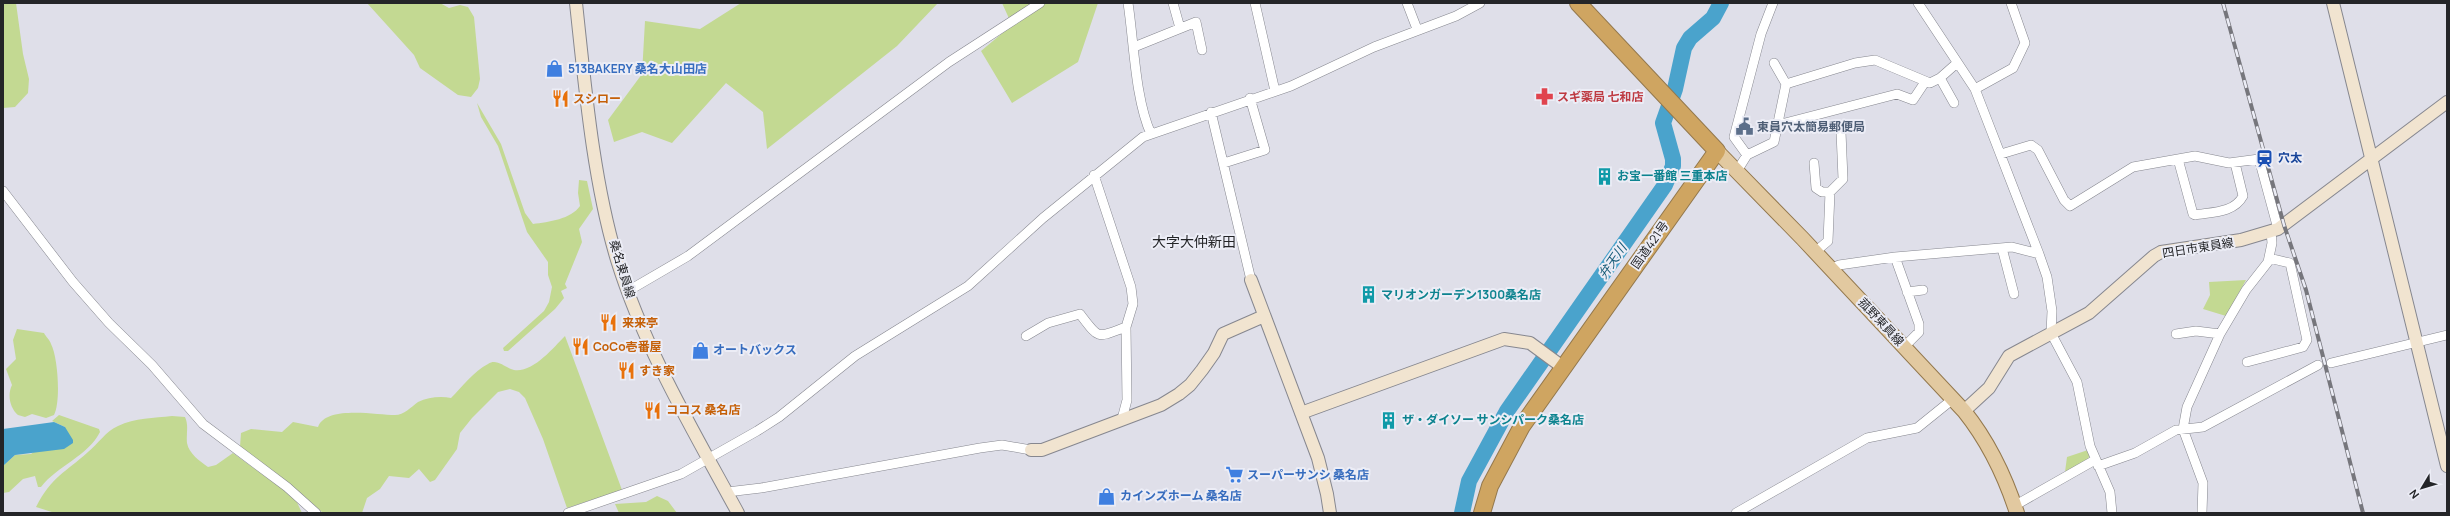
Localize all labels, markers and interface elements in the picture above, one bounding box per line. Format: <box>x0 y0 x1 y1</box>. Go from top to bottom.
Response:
shop icon: 513BAKERY 桑名大山田店 <box>545 59 565 79</box>
place label: 513BAKERY 桑名大山田店 <box>568 60 707 77</box>
pharmacy icon: スギ薬局 七和店 <box>1534 87 1554 107</box>
place label: スギ薬局 七和店 <box>1557 88 1643 105</box>
restaurant icon: スシロー <box>550 89 570 109</box>
place label: スシロー <box>573 90 621 107</box>
public building icon: 東員穴太簡易郵便局 <box>1734 117 1754 137</box>
place label: 東員穴太簡易郵便局 <box>1757 118 1865 135</box>
station icon: 穴太 <box>2255 148 2275 168</box>
place label: 穴太 <box>2278 149 2302 166</box>
building icon: お宝一番館 三重本店 <box>1594 166 1614 186</box>
place label: お宝一番館 三重本店 <box>1617 167 1727 184</box>
street label: 国道421号 <box>1627 217 1672 272</box>
district label: 大字大仲新田 <box>1152 232 1236 251</box>
street label: 四日市東員線 <box>2161 233 2235 262</box>
street label: 桑名東員線 <box>606 238 639 300</box>
water label: 弁天川 <box>1593 238 1632 282</box>
building icon: マリオンガーデン1300桑名店 <box>1358 285 1378 305</box>
place label: マリオンガーデン1300桑名店 <box>1381 286 1541 303</box>
street label: 菰野東員線 <box>1855 294 1908 349</box>
restaurant icon: 来来亭 <box>599 313 619 333</box>
place label: 来来亭 <box>622 314 658 331</box>
restaurant icon: CoCo壱番屋 <box>570 337 590 357</box>
place label: CoCo壱番屋 <box>593 338 662 355</box>
shop icon: オートバックス <box>690 340 710 360</box>
place label: オートバックス <box>713 341 797 358</box>
restaurant icon: すき家 <box>616 361 636 381</box>
place label: すき家 <box>639 362 675 379</box>
restaurant icon: ココス 桑名店 <box>643 400 663 420</box>
place label: ココス 桑名店 <box>666 401 740 418</box>
building icon: ザ・ダイソー サンシパーク桑名店 <box>1379 410 1399 430</box>
place label: ザ・ダイソー サンシパーク桑名店 <box>1402 411 1584 428</box>
supermarket icon: スーパーサンシ 桑名店 <box>1224 465 1244 485</box>
place label: スーパーサンシ 桑名店 <box>1247 466 1369 483</box>
north arrow <box>2402 468 2442 508</box>
shop icon: カインズホーム 桑名店 <box>1097 486 1117 506</box>
place label: カインズホーム 桑名店 <box>1120 487 1242 504</box>
text: N <box>2405 487 2422 502</box>

